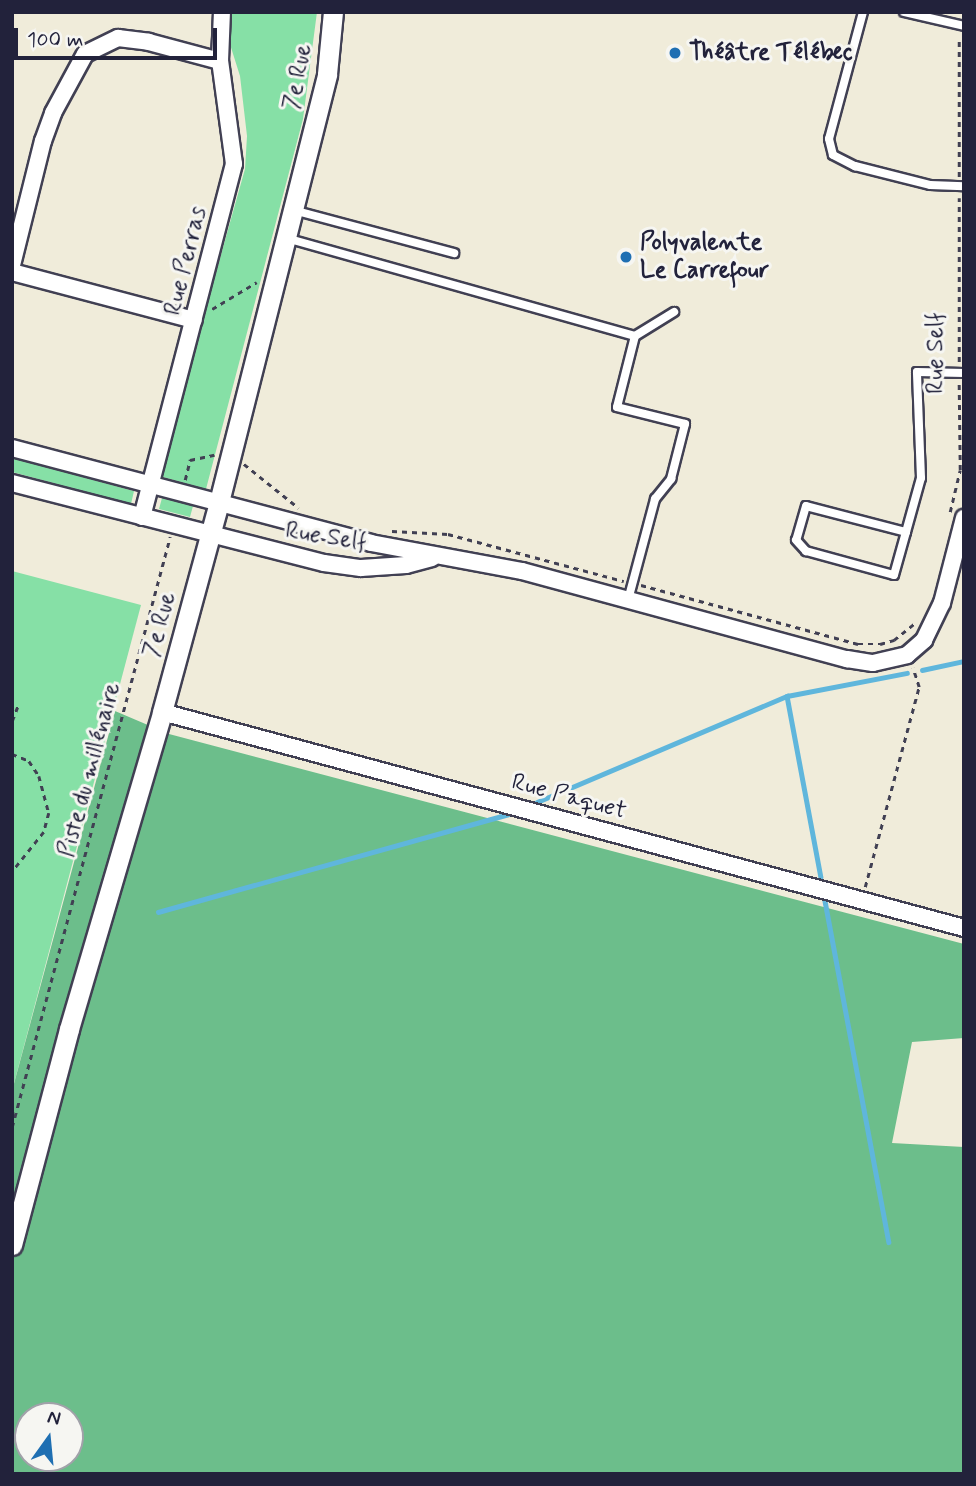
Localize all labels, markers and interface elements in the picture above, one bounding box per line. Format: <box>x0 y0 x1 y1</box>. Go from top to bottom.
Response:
scale bar <box>18 14 220 58</box>
text: 100 m <box>27 26 83 54</box>
place label: Théâtre Télébec <box>689 39 851 67</box>
street label: 7e Rue <box>277 41 319 113</box>
marker: Théâtre Télébec <box>667 45 683 61</box>
street label: Rue Perras <box>159 205 213 317</box>
place label: Polyvalente Le Carrefour <box>640 229 774 285</box>
marker: Polyvalente Le Carrefour <box>618 249 634 265</box>
street label: Rue Self <box>922 312 950 394</box>
street label: Rue Self <box>283 516 369 558</box>
street label: 7e Rue <box>137 588 183 662</box>
street label: Piste du millénaire <box>53 680 127 860</box>
street label: Rue Paquet <box>512 769 626 825</box>
north arrow <box>14 1402 84 1472</box>
text: N <box>45 1404 63 1432</box>

